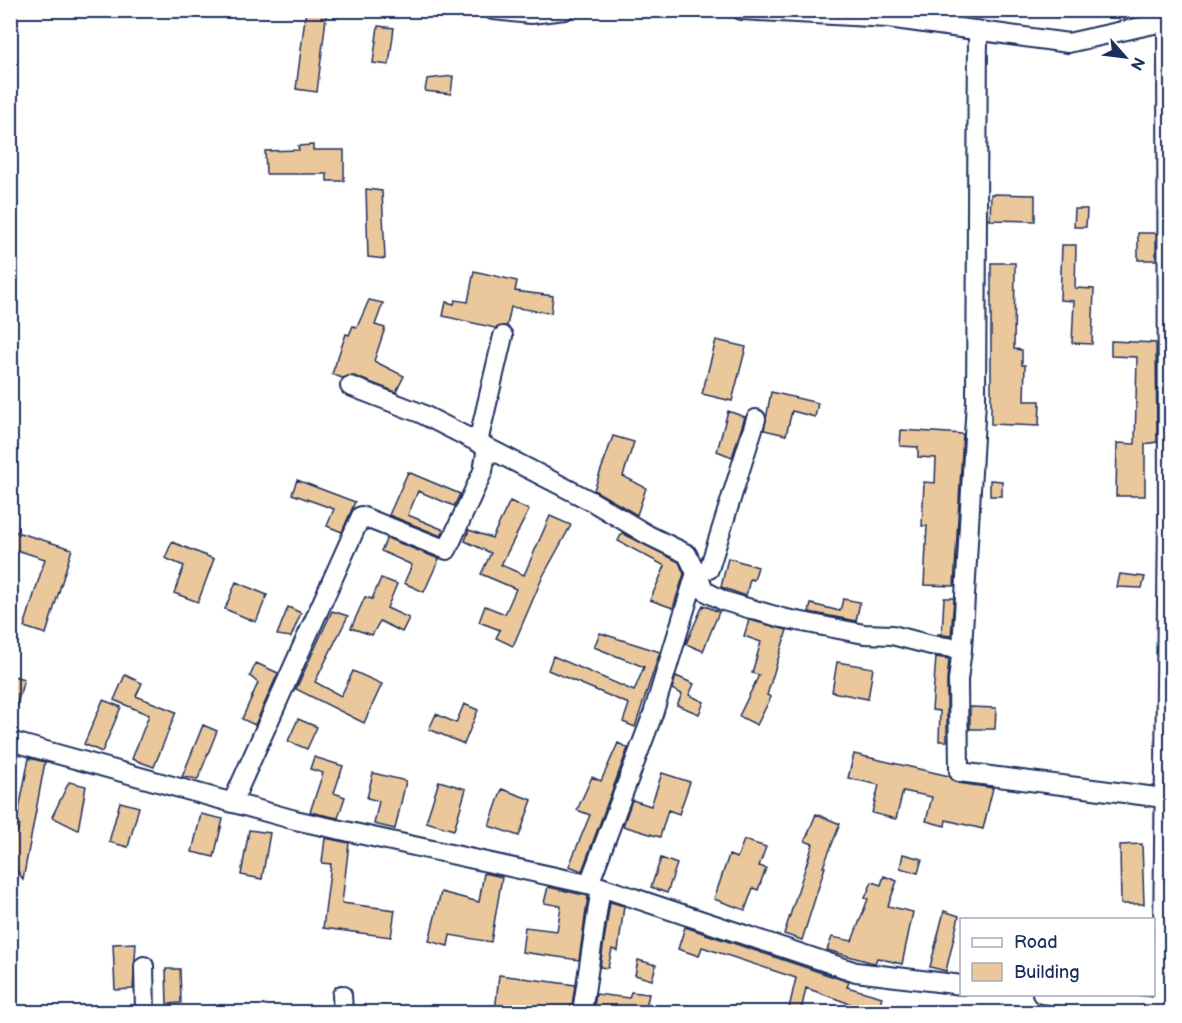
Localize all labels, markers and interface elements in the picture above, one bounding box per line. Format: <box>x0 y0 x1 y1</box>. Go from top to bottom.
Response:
north arrow <box>1095 27 1155 87</box>
text: N <box>1126 54 1148 73</box>
legend <box>960 918 1155 996</box>
text: Road <box>1014 932 1058 953</box>
text: Building <box>1014 962 1080 983</box>

